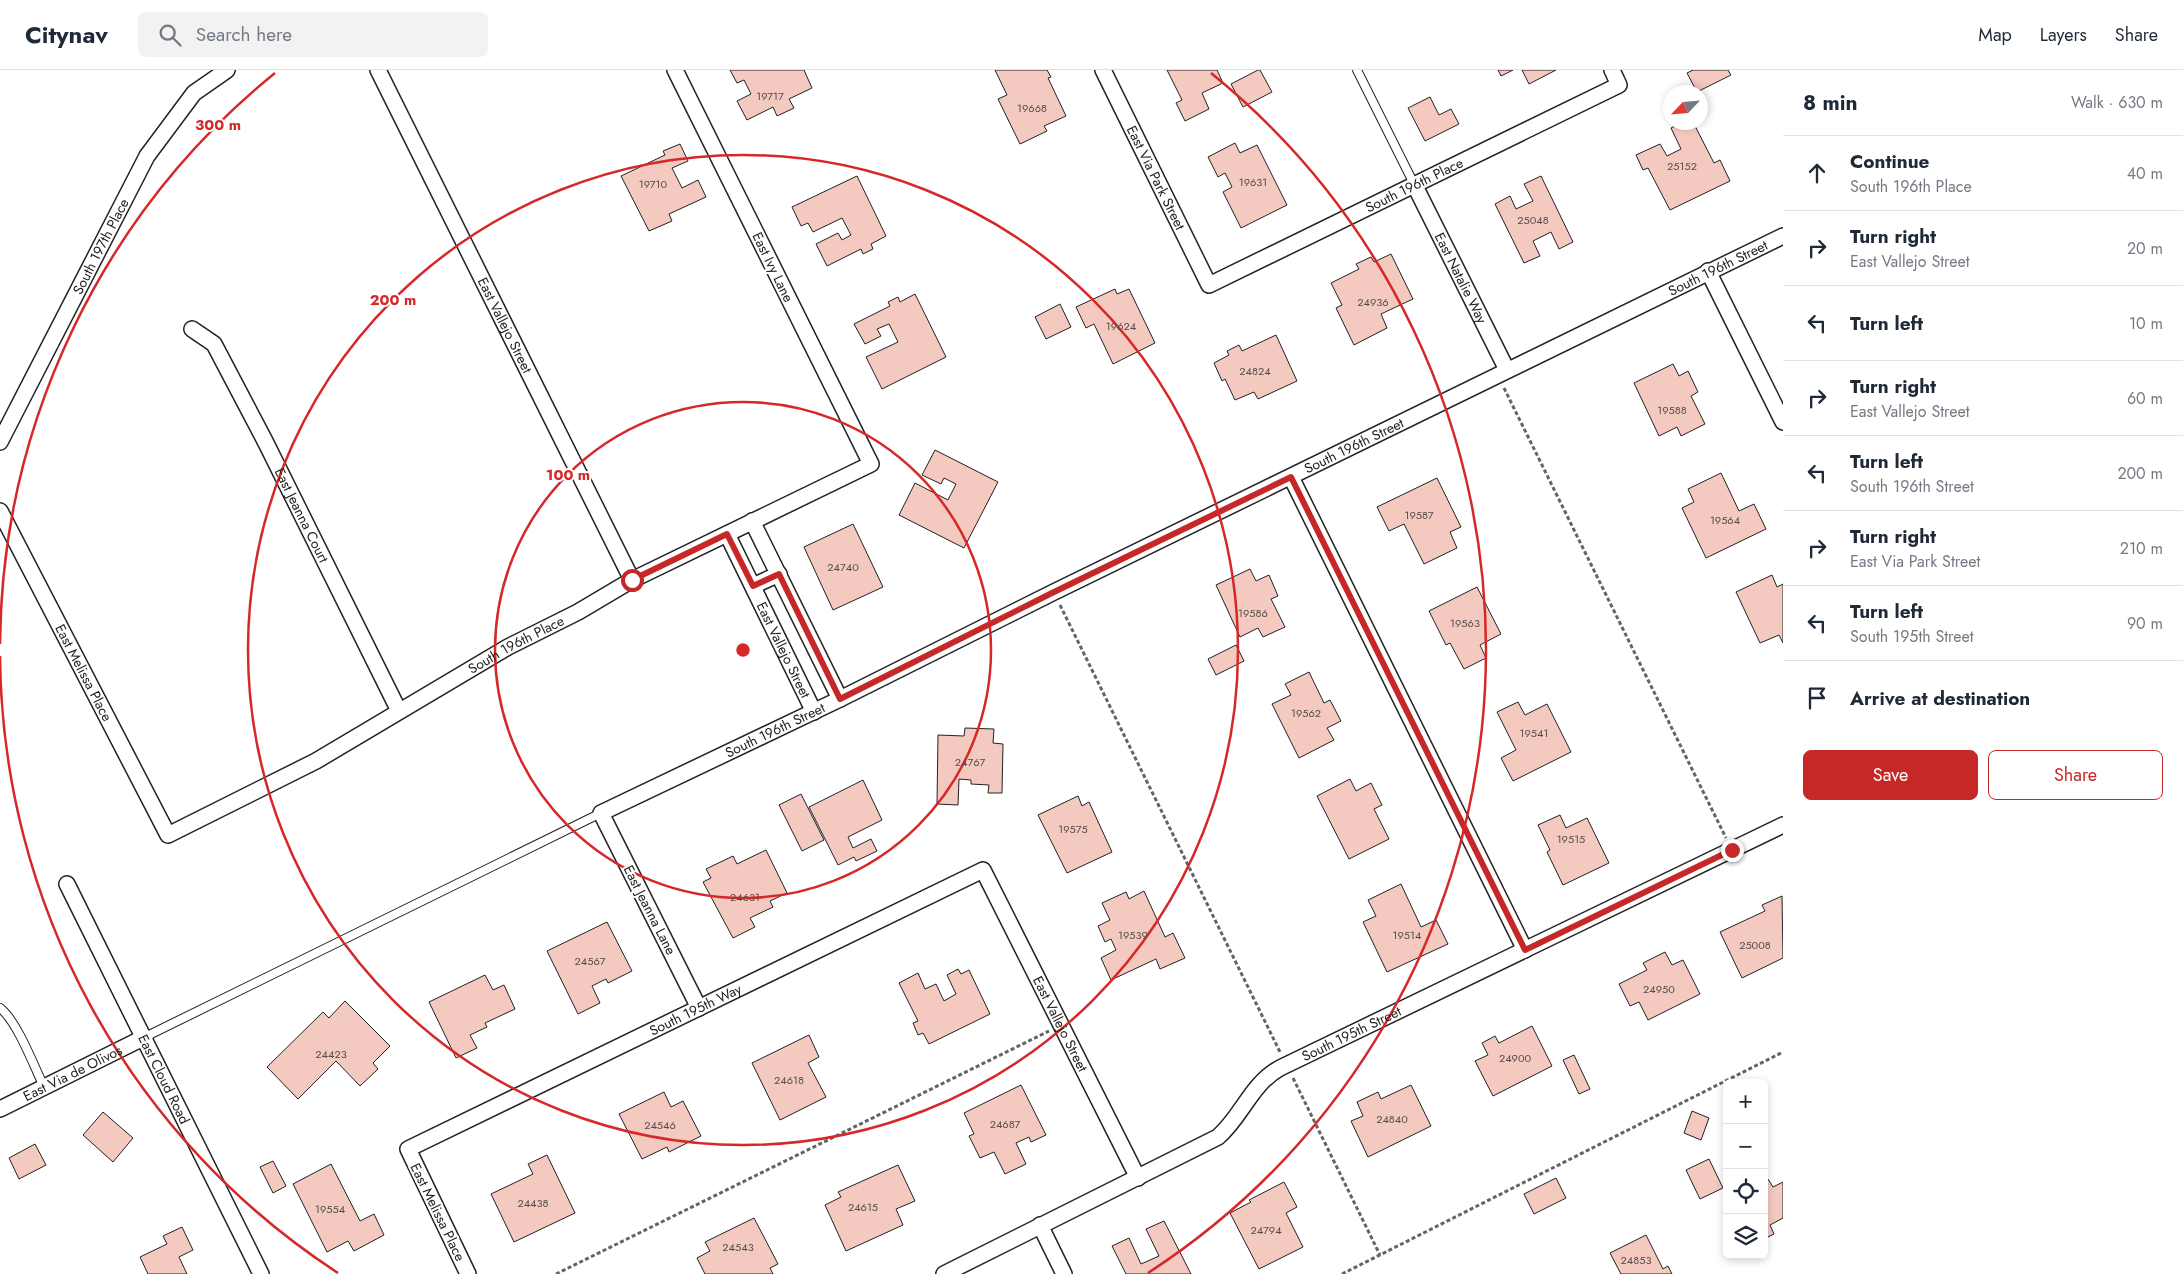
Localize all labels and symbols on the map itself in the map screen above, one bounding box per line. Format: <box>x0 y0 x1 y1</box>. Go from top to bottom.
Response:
north arrow <box>1663 85 1708 130</box>
house number: 19717 <box>756 88 784 104</box>
house number: 19668 <box>1017 100 1047 116</box>
text: 300 m <box>195 114 241 136</box>
street label: East Via Park Street <box>1122 122 1191 234</box>
street label: South 196th Place <box>1362 153 1466 217</box>
house number: 25152 <box>1667 158 1697 174</box>
house number: 19631 <box>1239 174 1267 190</box>
house number: 19710 <box>639 176 668 192</box>
street label: South 197th Place <box>68 195 134 298</box>
house number: 25048 <box>1517 212 1549 228</box>
street label: East Ivy Lane <box>747 229 799 305</box>
street label: East Natalie Way <box>1430 229 1492 327</box>
street label: South 196th Street <box>1665 235 1771 301</box>
street label: East Vallejo Street <box>473 274 538 377</box>
text: 200 m <box>370 289 416 311</box>
house number: 24936 <box>1357 294 1389 310</box>
house number: 19624 <box>1106 318 1137 334</box>
house number: 24824 <box>1239 363 1271 379</box>
house number: 19588 <box>1657 402 1687 418</box>
street label: South 196th Street <box>1301 412 1408 478</box>
street label: East Jeanna Court <box>270 464 334 566</box>
text: 100 m <box>546 464 590 486</box>
house number: 19587 <box>1404 507 1434 523</box>
house number: 19564 <box>1710 512 1741 528</box>
house number: 24740 <box>827 559 859 575</box>
route start <box>621 569 644 592</box>
street label: East Vallejo Street <box>752 598 816 702</box>
house number: 19586 <box>1238 605 1268 621</box>
street label: South 196th Place <box>464 611 568 679</box>
house number: 19563 <box>1450 615 1480 631</box>
street label: East Melissa Place <box>50 621 117 725</box>
centre of rings <box>734 641 752 659</box>
street label: South 196th Street <box>722 697 829 762</box>
house number: 19562 <box>1291 705 1321 721</box>
house number: 19541 <box>1520 725 1548 741</box>
house number: 24767 <box>955 754 986 770</box>
house number: 19575 <box>1058 821 1088 837</box>
house number: 19515 <box>1557 831 1585 847</box>
route end <box>1721 839 1744 862</box>
street label: East Jeanna Lane <box>619 862 681 958</box>
house number: 24631 <box>730 889 760 905</box>
house number: 19539 <box>1118 927 1148 943</box>
house number: 19514 <box>1393 927 1422 943</box>
house number: 25008 <box>1739 937 1771 953</box>
house number: 24567 <box>575 953 606 969</box>
street label: East Vallejo Street <box>1028 973 1093 1076</box>
street label: South 195th Way <box>646 978 745 1040</box>
house number: 24950 <box>1643 981 1675 997</box>
street label: South 195th Street <box>1298 1001 1405 1066</box>
street label: East Cloud Road <box>133 1031 195 1127</box>
street label: East Via de Olivos <box>20 1040 126 1106</box>
house number: 24423 <box>315 1046 347 1062</box>
house number: 24900 <box>1499 1050 1531 1066</box>
house number: 24618 <box>774 1072 804 1088</box>
house number: 24840 <box>1376 1111 1408 1127</box>
house number: 24687 <box>990 1116 1021 1132</box>
house number: 24546 <box>644 1117 676 1133</box>
street label: East Melissa Place <box>406 1160 470 1264</box>
house number: 24438 <box>517 1195 549 1211</box>
house number: 24615 <box>848 1199 878 1215</box>
house number: 19554 <box>315 1201 346 1217</box>
house number: 24794 <box>1250 1222 1282 1238</box>
house number: 24543 <box>722 1239 754 1255</box>
house number: 24853 <box>1621 1252 1651 1268</box>

